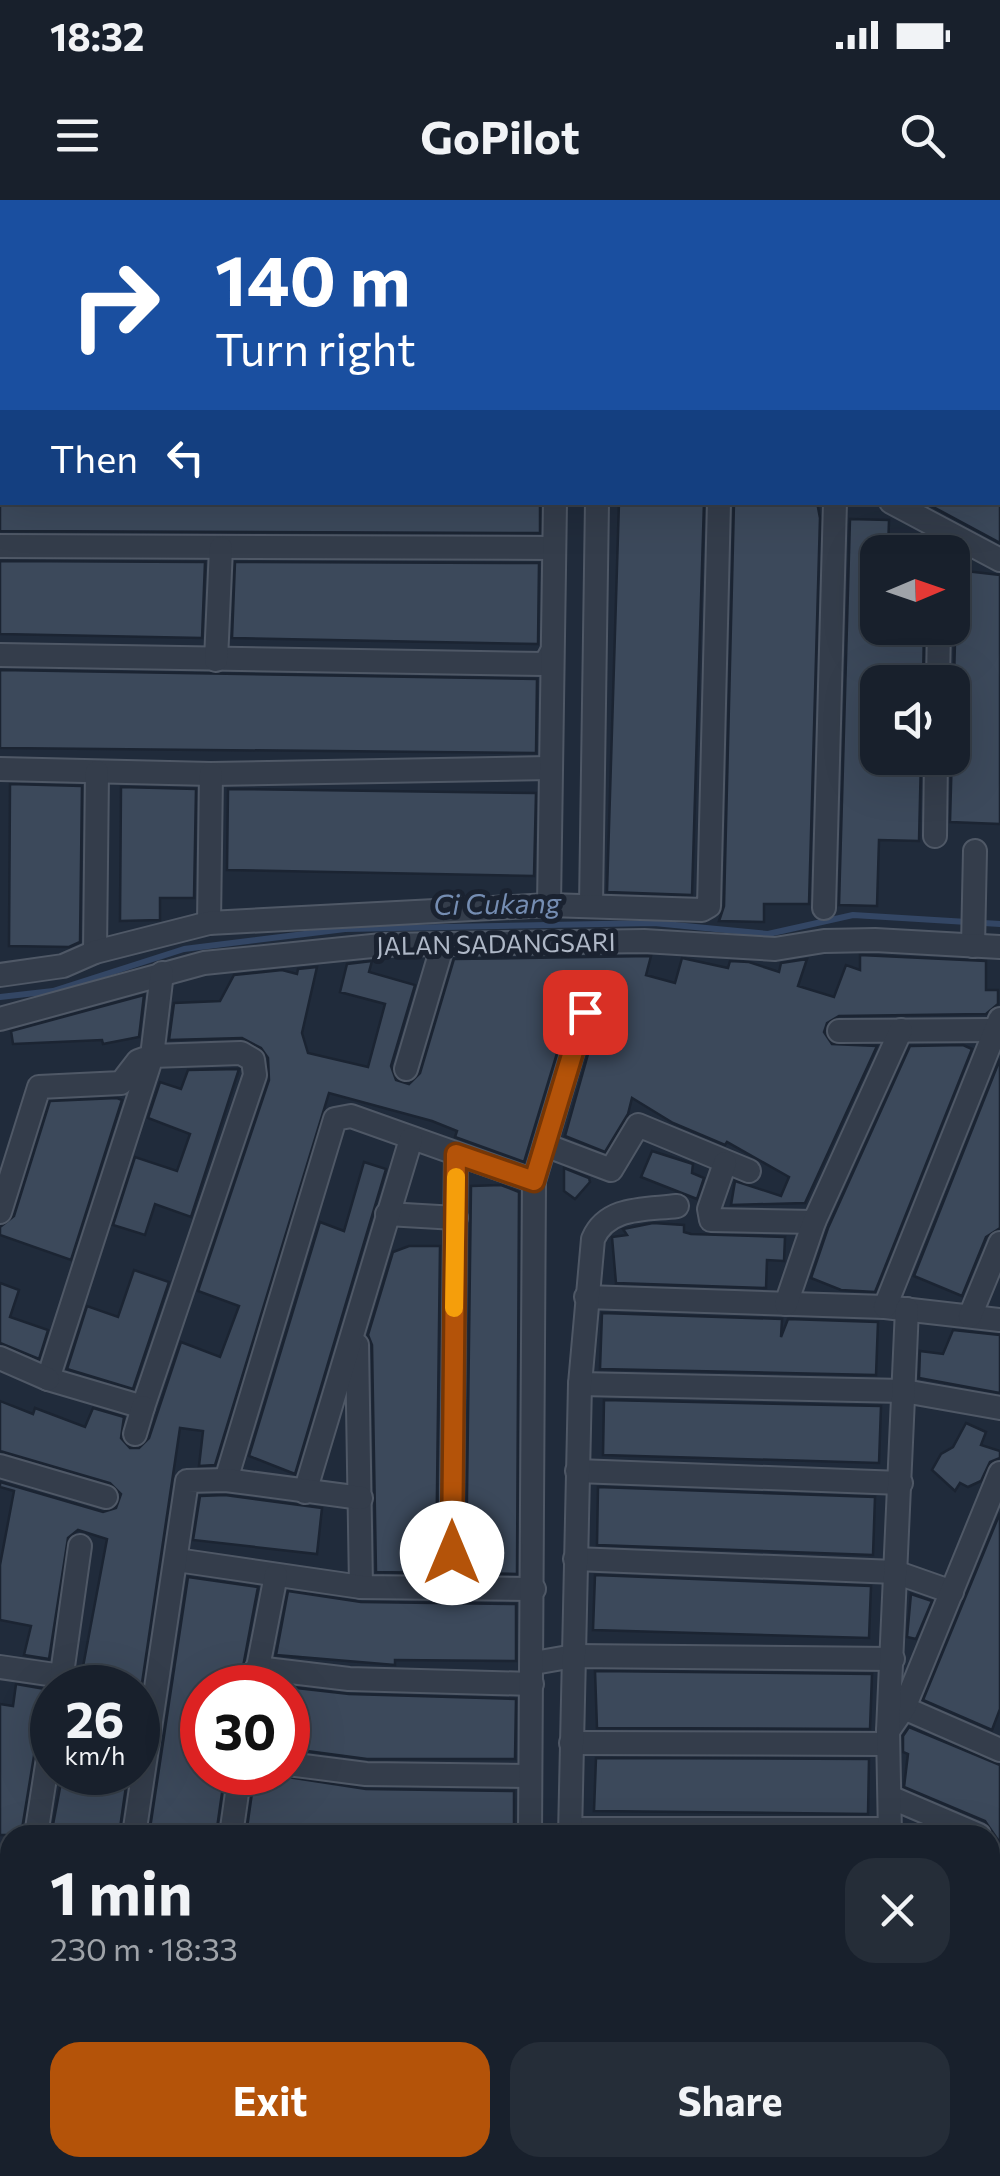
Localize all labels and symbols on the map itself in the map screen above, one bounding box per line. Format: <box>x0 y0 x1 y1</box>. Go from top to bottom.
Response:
north arrow <box>860 535 970 645</box>
water label: Ci Cukang <box>433 885 563 921</box>
street label: JALAN SADANGSARI <box>376 926 616 960</box>
pin <box>543 970 628 1055</box>
position arrow <box>400 1501 504 1605</box>
speed limit sign: 30 <box>180 1665 310 1795</box>

